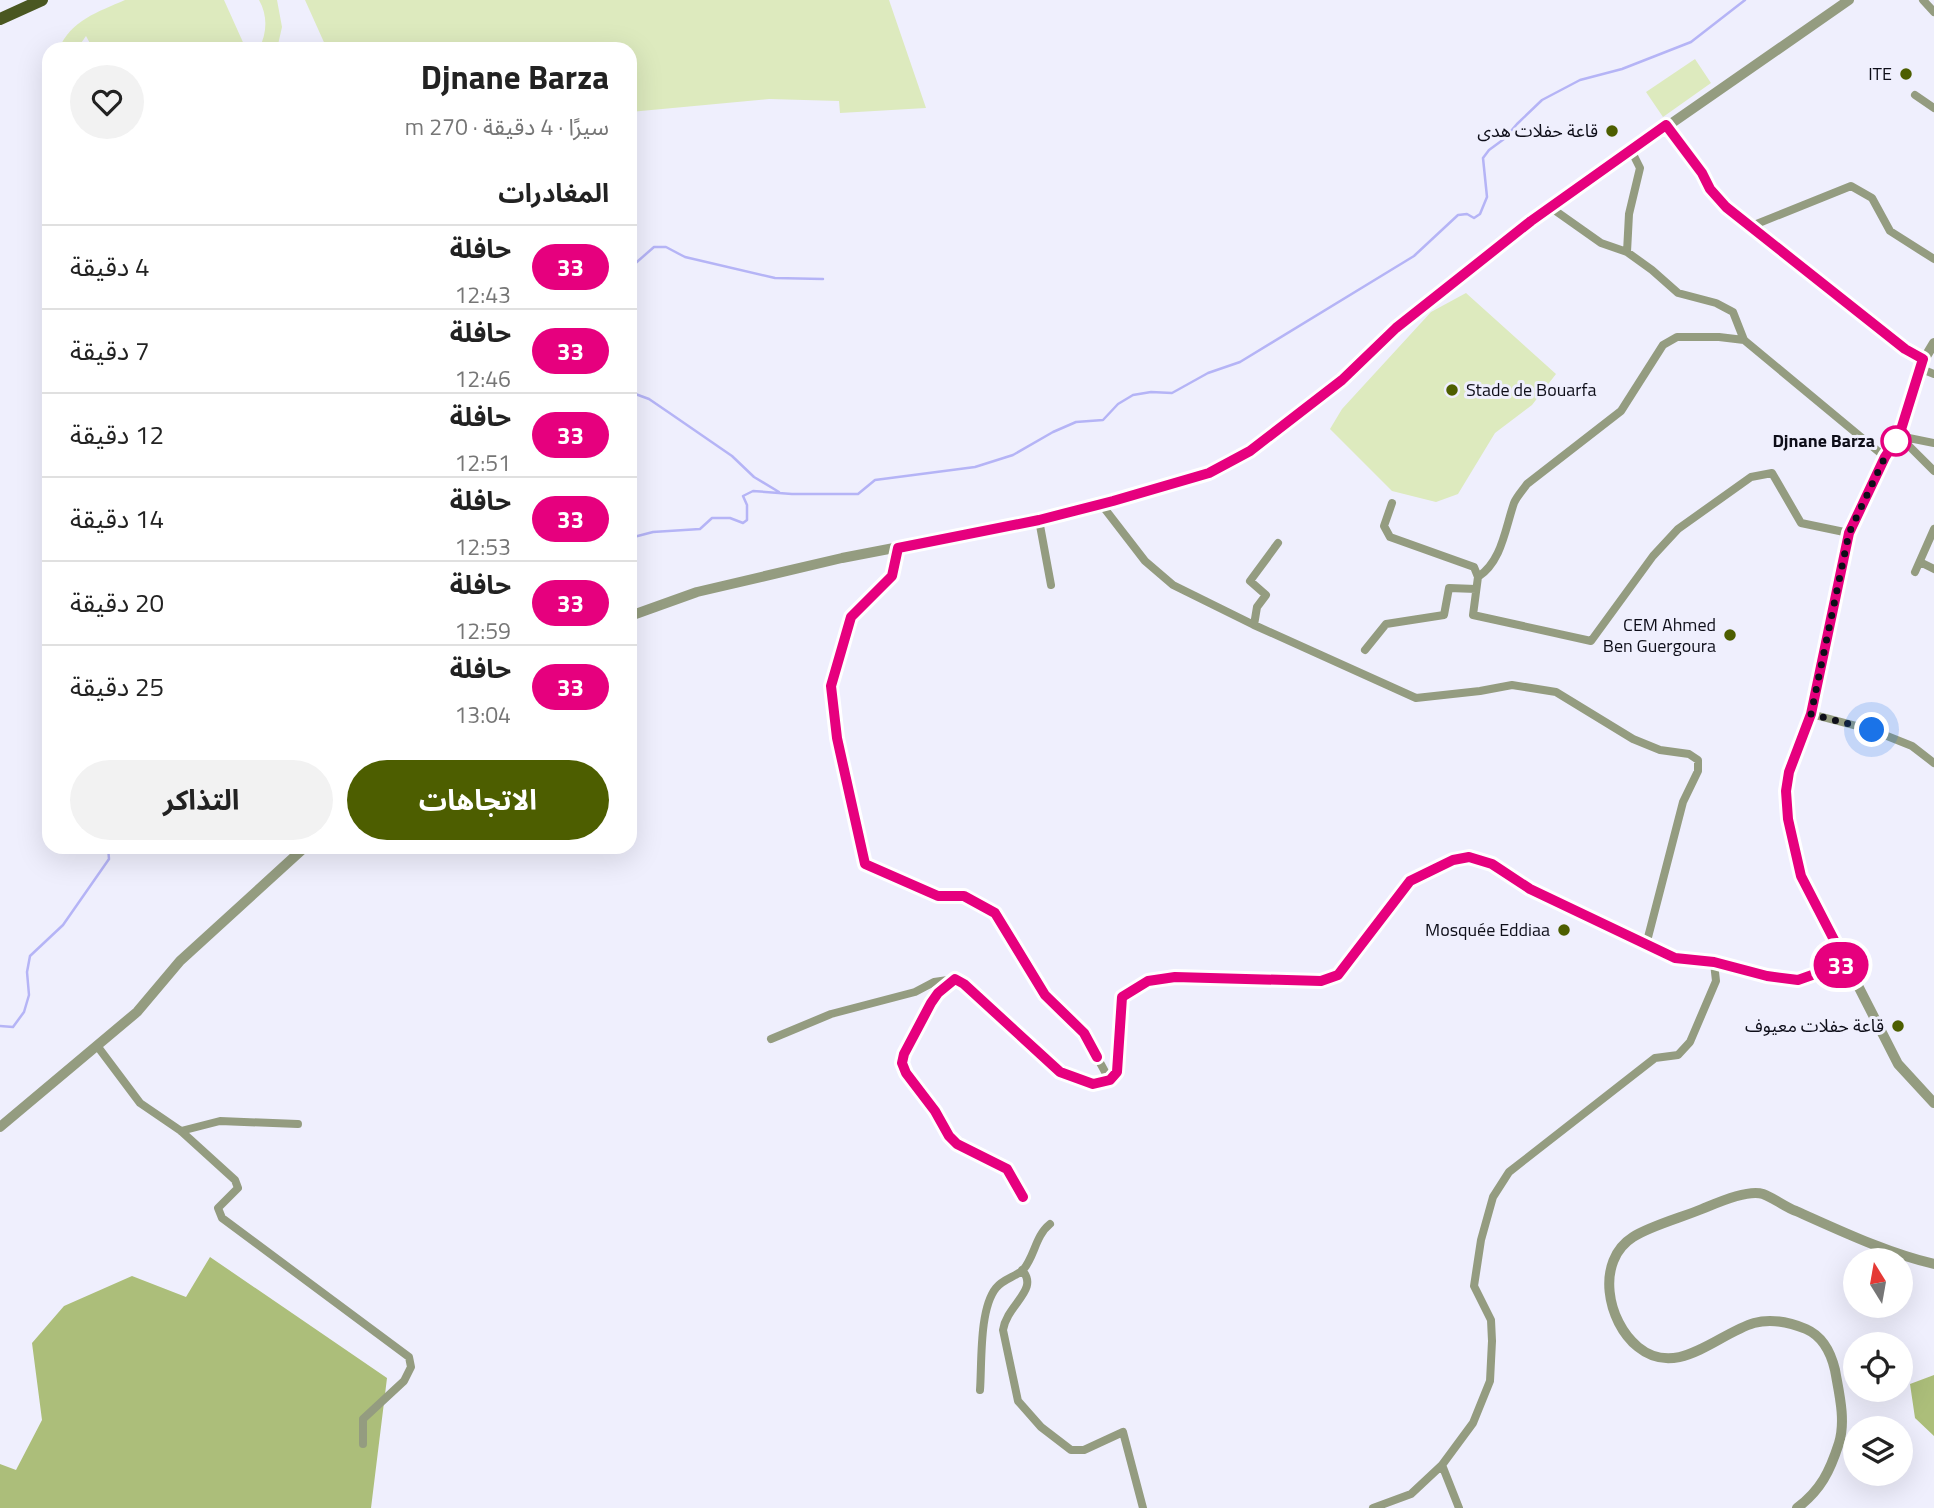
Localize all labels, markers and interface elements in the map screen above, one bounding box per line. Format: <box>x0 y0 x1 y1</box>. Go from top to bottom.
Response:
text: Djnane Barza <box>421 52 609 102</box>
place label: ITE <box>1868 60 1892 87</box>
button: heart <box>70 65 144 139</box>
marker: ITE <box>1898 66 1914 82</box>
text: سيرًا · 4 دقيقة · 270 m <box>405 109 609 144</box>
place label: قاعة حفلات هدى <box>1477 117 1598 144</box>
marker: قاعة حفلات هدى <box>1604 123 1620 139</box>
text: المغادرات <box>498 173 609 212</box>
text: حافلة <box>450 229 511 268</box>
text: 4 دقيقة <box>70 247 150 286</box>
text: 33 <box>557 249 584 285</box>
text: 12:43 <box>454 277 511 312</box>
text: حافلة <box>450 313 511 352</box>
text: 7 دقيقة <box>70 331 150 370</box>
text: 33 <box>557 333 584 369</box>
text: 12:46 <box>454 361 511 396</box>
place label: Stade de Bouarfa <box>1466 376 1596 403</box>
marker: Stade de Bouarfa <box>1444 382 1460 398</box>
text: حافلة <box>450 397 511 436</box>
text: 12 دقيقة <box>70 415 164 454</box>
text: 33 <box>557 417 584 453</box>
marker: Djnane Barza <box>1881 426 1911 456</box>
place label: Djnane Barza <box>1772 427 1875 454</box>
text: 12:51 <box>454 445 511 480</box>
text: حافلة <box>450 481 511 520</box>
text: 14 دقيقة <box>70 499 164 538</box>
text: 33 <box>557 501 584 537</box>
text: 12:53 <box>454 529 511 564</box>
text: حافلة <box>450 565 511 604</box>
text: 20 دقيقة <box>70 583 164 622</box>
text: 33 <box>557 585 584 621</box>
place label: CEM Ahmed Ben Guergoura <box>1603 611 1716 659</box>
text: 12:59 <box>454 613 511 648</box>
marker: CEM Ahmed Ben Guergoura <box>1722 627 1738 643</box>
text: حافلة <box>450 649 511 688</box>
text: 25 دقيقة <box>70 667 164 706</box>
text: 33 <box>557 669 584 705</box>
text: 13:04 <box>454 697 511 732</box>
your location <box>1854 712 1889 747</box>
button: التذاكر <box>70 760 333 840</box>
button: الاتجاهات <box>347 760 609 840</box>
place label: Mosquée Eddiaa <box>1425 916 1550 943</box>
marker: Mosquée Eddiaa <box>1556 922 1572 938</box>
line badge: 33 <box>1810 942 1872 988</box>
text: 33 <box>1828 947 1854 983</box>
place label: قاعة حفلات معيوف <box>1745 1012 1884 1039</box>
marker: قاعة حفلات معيوف <box>1890 1018 1906 1034</box>
north arrow <box>1843 1248 1913 1318</box>
map controls <box>1843 1248 1913 1486</box>
button: locate <box>1843 1332 1913 1402</box>
button: layers <box>1843 1416 1913 1486</box>

